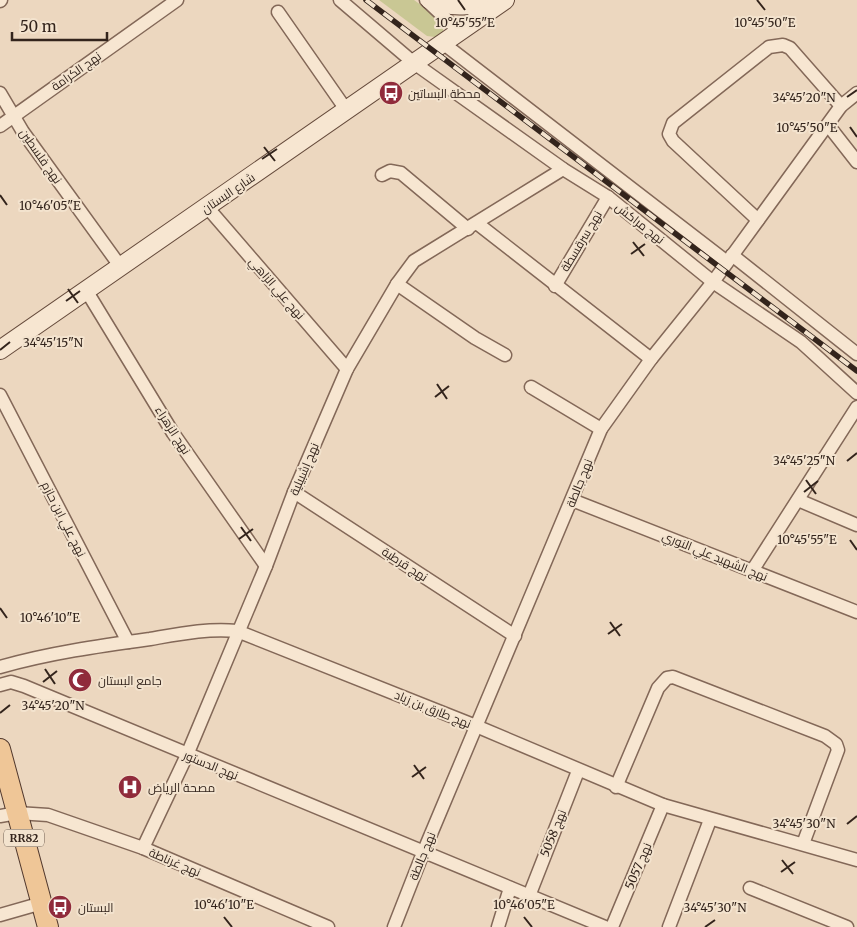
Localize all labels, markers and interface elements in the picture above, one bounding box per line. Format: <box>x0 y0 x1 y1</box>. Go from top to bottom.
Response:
scale bar <box>12 10 108 42</box>
text: 10°45'55"E <box>435 15 495 30</box>
text: 10°45'50"E <box>735 15 796 30</box>
text: 50 m <box>20 17 57 36</box>
street label: نهج الكرامة <box>48 48 104 94</box>
bus stop icon: محطة البساتين <box>378 80 404 106</box>
place label: محطة البساتين <box>408 86 481 101</box>
text: 34°45'20"N <box>772 90 836 105</box>
text: 10°45'50"E <box>777 120 838 135</box>
street label: نهج فلسطين <box>16 126 65 187</box>
street label: شارع البستان <box>198 170 258 217</box>
text: 10°46'05"E <box>19 198 81 213</box>
street label: نهج مراكش <box>612 199 668 248</box>
street label: نهج سرقسطة <box>557 208 606 275</box>
street label: نهج علي الزاهي <box>244 254 308 324</box>
text: 34°45'15"N <box>23 335 84 350</box>
street label: نهج الزهراء <box>151 403 194 458</box>
street label: نهج إشبيلية <box>286 440 323 498</box>
text: 34°45'25"N <box>773 453 836 468</box>
street label: نهج جالطة <box>563 457 596 510</box>
street label: نهج علي ابن حازم <box>36 479 89 561</box>
street label: نهج الشهيد علي النوري <box>659 528 770 587</box>
text: 10°45'55"E <box>777 532 837 547</box>
street label: نهج قرطبة <box>379 544 431 585</box>
text: 10°46'10"E <box>20 610 80 625</box>
mosque icon: جامع البستان <box>67 667 93 693</box>
place label: جامع البستان <box>98 673 162 689</box>
street label: نهج طارق بن زياد <box>392 687 474 732</box>
text: 34°45'20"N <box>21 698 85 713</box>
street label: نهج الدستور <box>180 747 241 784</box>
hospital icon: مصحة الرياض <box>117 774 143 800</box>
place label: مصحة الرياض <box>148 780 215 795</box>
street label: نهج 5058 <box>537 807 570 859</box>
text: 34°45'30"N <box>773 816 836 831</box>
road number: RR82 <box>4 830 44 846</box>
street label: نهج جالطة <box>406 830 439 883</box>
street label: نهج 5057 <box>621 840 655 892</box>
street label: نهج غرناطة <box>146 844 203 881</box>
bus stop icon: البستان <box>47 894 73 920</box>
text: 10°46'10"E <box>194 897 254 912</box>
text: 10°46'05"E <box>493 897 555 912</box>
place label: البستان <box>78 900 113 915</box>
text: 34°45'30"N <box>684 900 747 915</box>

